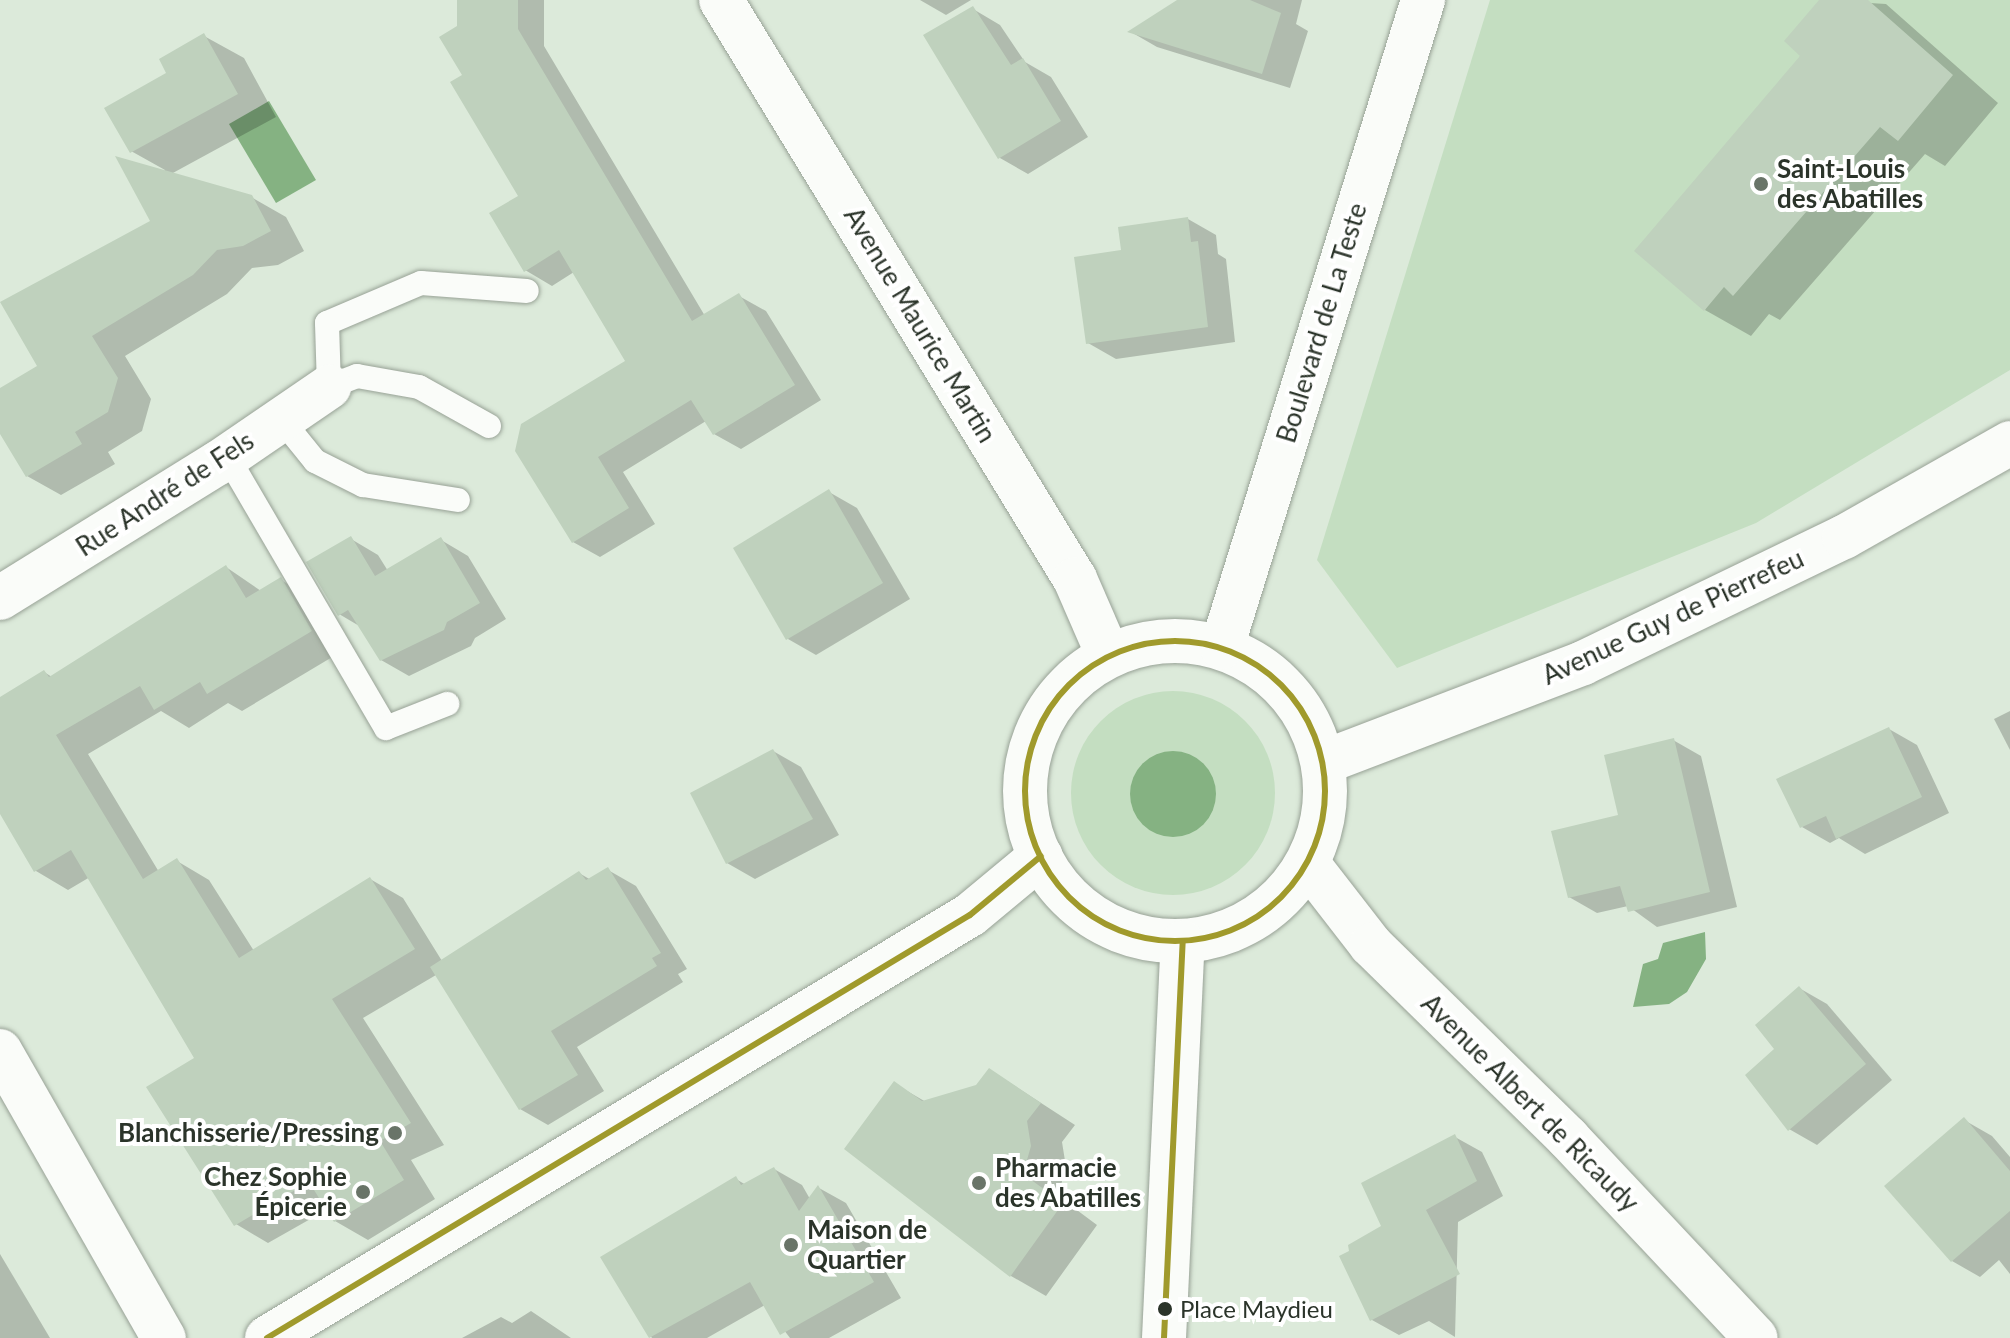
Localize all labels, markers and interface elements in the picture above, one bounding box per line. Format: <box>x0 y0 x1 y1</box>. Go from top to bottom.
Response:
place label: Saint-Louis des Abatilles <box>1777 153 1924 214</box>
marker: Saint-Louis des Abatilles <box>1752 175 1770 193</box>
street label: Boulevard de La Teste <box>1271 199 1373 447</box>
street label: Avenue Maurice Martin <box>837 202 1003 448</box>
street label: Rue André de Fels <box>70 425 260 563</box>
street label: Avenue Guy de Pierrefeu <box>1537 543 1809 691</box>
street label: Avenue Albert de Ricaudy <box>1415 988 1645 1218</box>
place label: Blanchisserie/Pressing <box>118 1117 379 1149</box>
marker: Blanchisserie/Pressing <box>386 1124 404 1142</box>
place label: Pharmacie des Abatilles <box>995 1152 1142 1214</box>
place label: Chez Sophie Épicerie <box>204 1161 347 1222</box>
marker: Pharmacie des Abatilles <box>970 1174 988 1192</box>
marker: Chez Sophie Épicerie <box>354 1183 372 1201</box>
place label: Maison de Quartier <box>807 1214 927 1276</box>
marker: Maison de Quartier <box>782 1236 800 1254</box>
place label: Place Maydieu <box>1180 1295 1333 1323</box>
marker: Place Maydieu <box>1157 1301 1173 1317</box>

